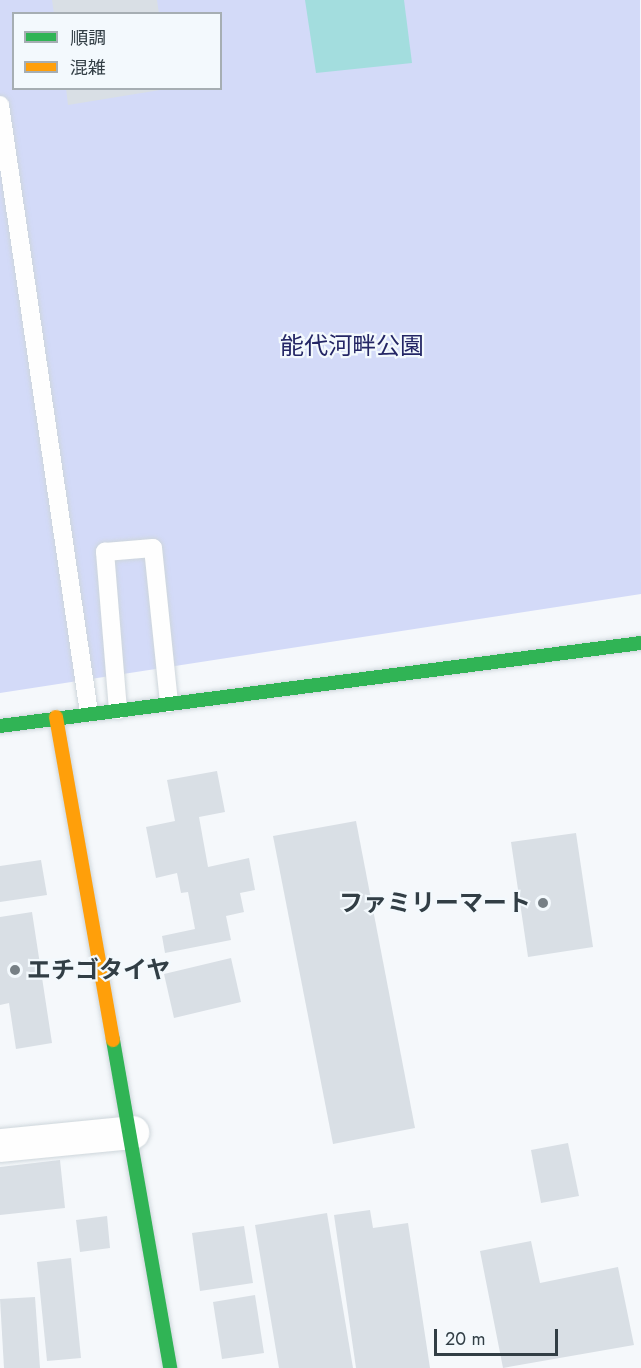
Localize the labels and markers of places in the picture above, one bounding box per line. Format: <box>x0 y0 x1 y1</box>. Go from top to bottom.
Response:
place label: ファミリーマート <box>339 889 531 917</box>
marker: ファミリーマート <box>536 896 550 910</box>
place label: エチゴタイヤ <box>27 956 171 984</box>
marker: エチゴタイヤ <box>8 963 22 977</box>

